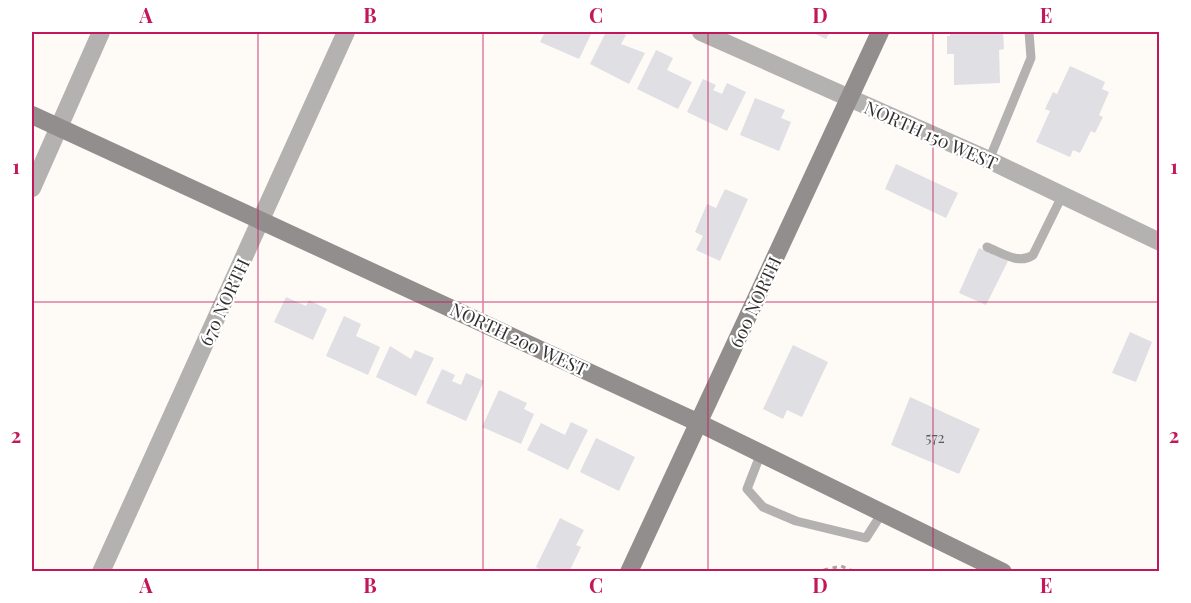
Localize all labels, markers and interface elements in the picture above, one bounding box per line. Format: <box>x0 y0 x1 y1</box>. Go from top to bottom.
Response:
text: A <box>138 1 153 28</box>
text: B <box>363 1 377 28</box>
text: C <box>589 1 603 28</box>
text: D <box>812 1 828 28</box>
text: E <box>1040 1 1052 28</box>
street label: NORTH 150 WEST <box>861 95 1001 175</box>
text: 1 <box>12 152 20 179</box>
text: 1 <box>1170 152 1178 179</box>
street label: 600 NORTH <box>724 253 786 351</box>
street label: 670 NORTH <box>193 254 255 350</box>
street label: NORTH 200 WEST <box>446 297 592 381</box>
text: 2 <box>11 421 21 448</box>
text: 2 <box>1169 421 1179 448</box>
house number: 572 <box>925 427 945 447</box>
text: A <box>138 571 153 598</box>
text: B <box>363 571 377 598</box>
text: C <box>589 571 603 598</box>
text: D <box>812 571 828 598</box>
text: E <box>1040 571 1052 598</box>

